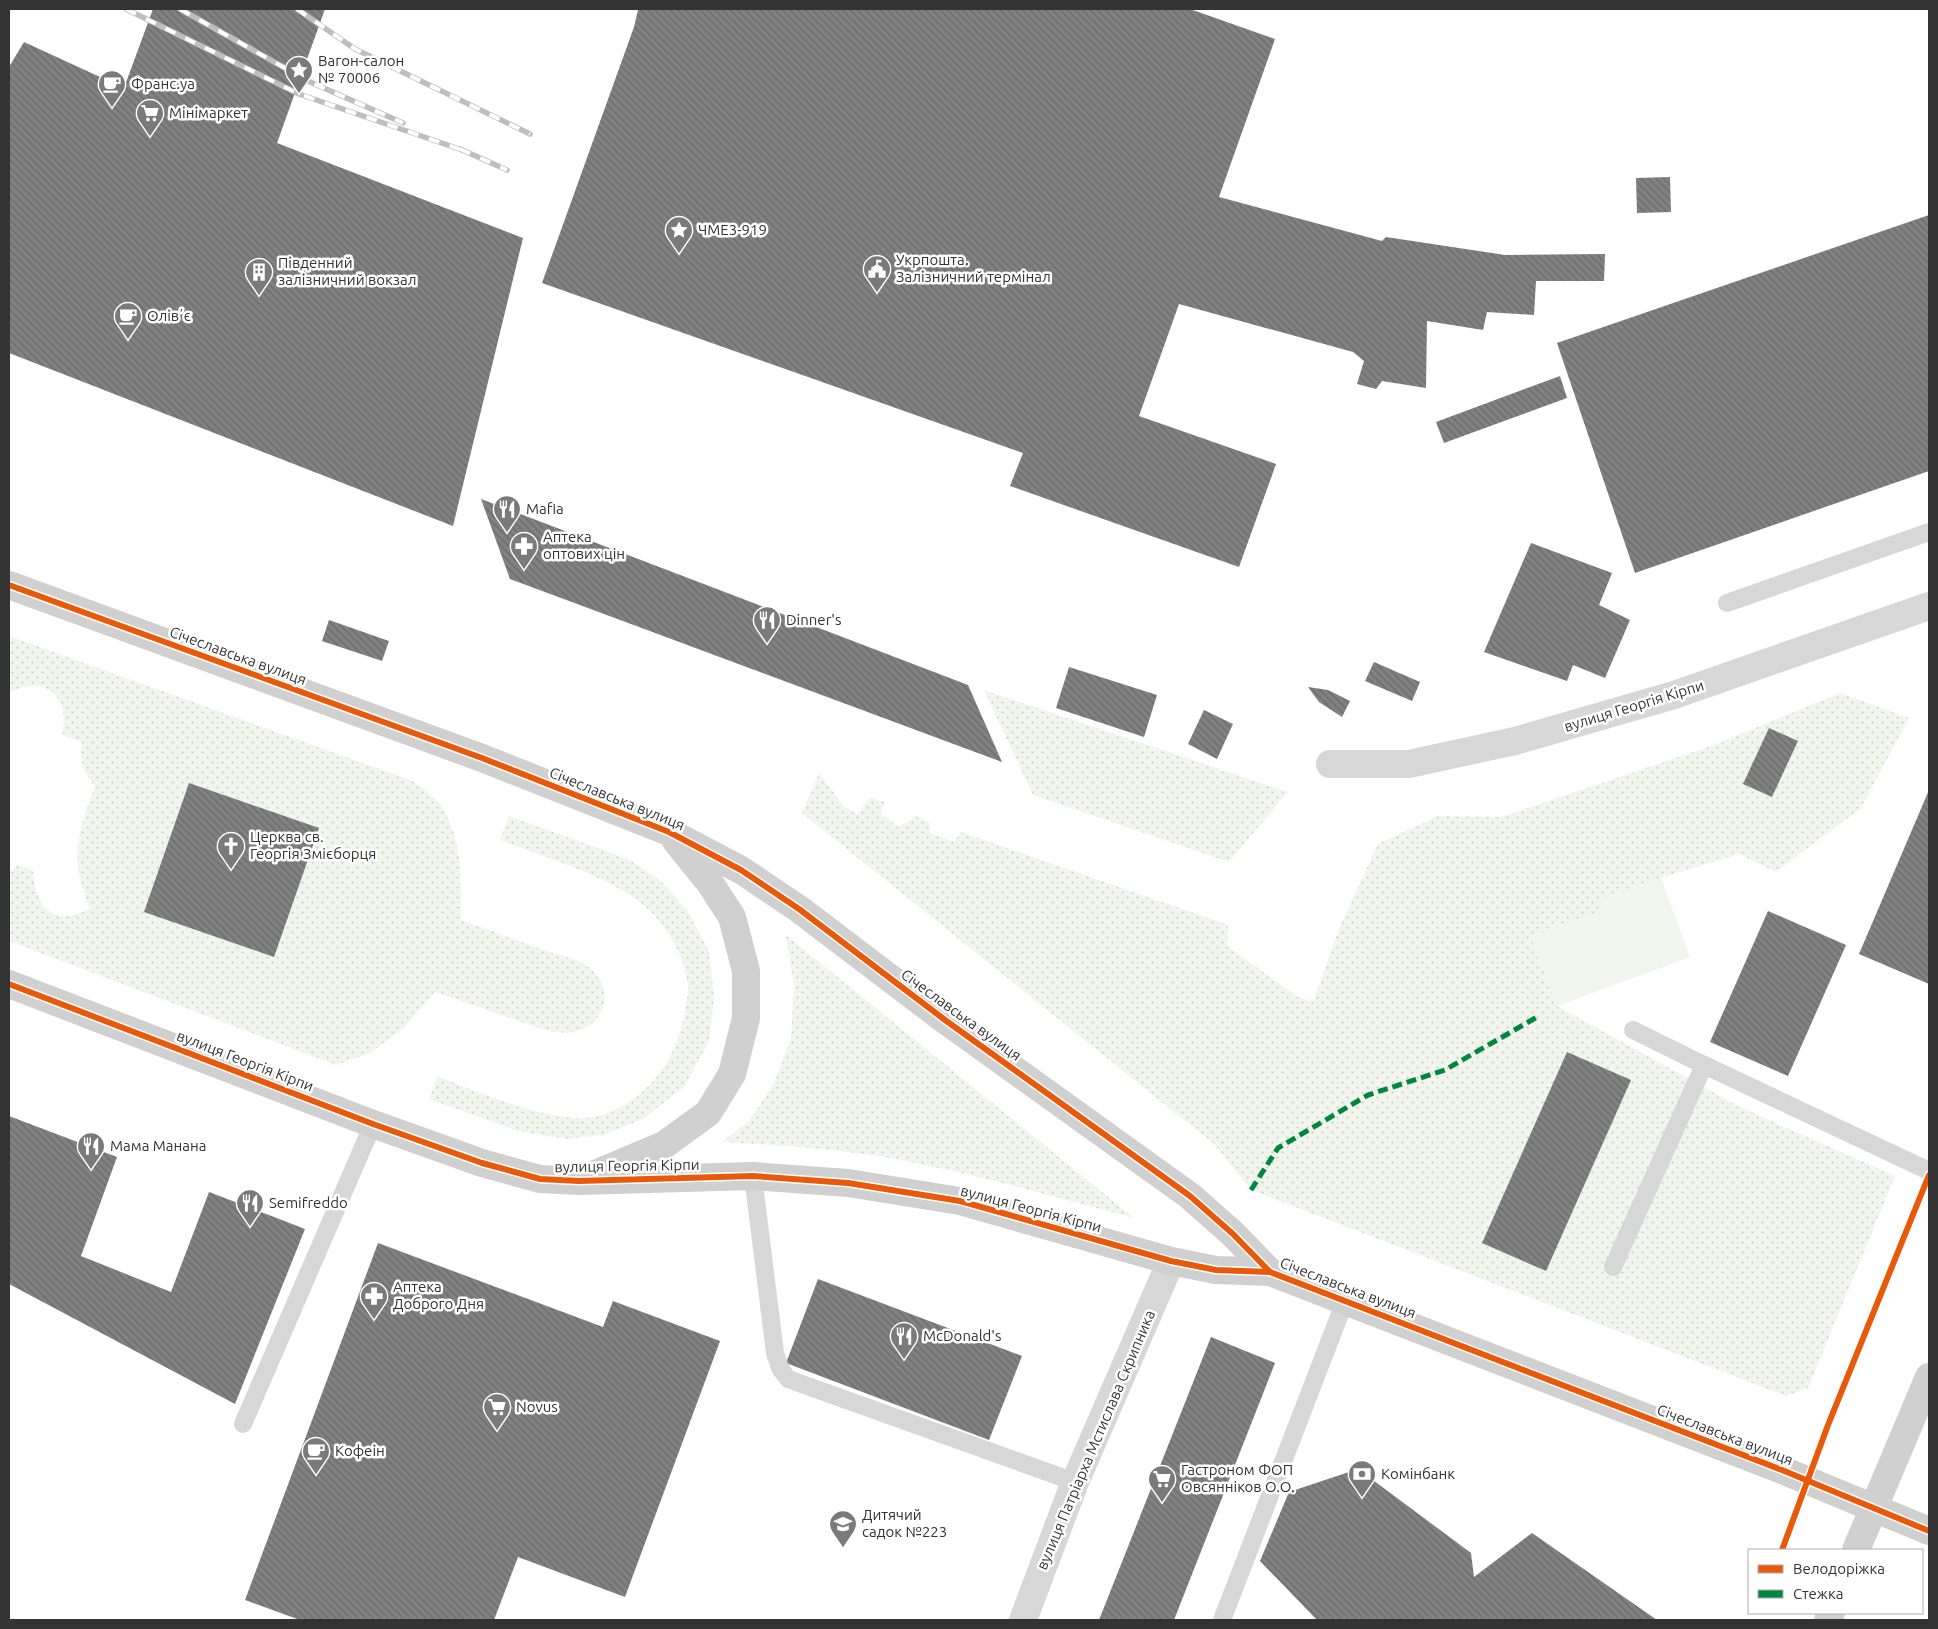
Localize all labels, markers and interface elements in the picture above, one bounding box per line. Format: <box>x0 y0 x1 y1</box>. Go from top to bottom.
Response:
place label: Вагон-салон № 70006 <box>318 52 404 86</box>
place icon: Вагон-салон № 70006 <box>284 55 314 94</box>
cafe icon: Франс.уа <box>97 69 127 108</box>
place label: Франс.уа <box>131 75 195 92</box>
supermarket icon: Мінімаркет <box>135 98 165 137</box>
place label: Мінімаркет <box>169 104 248 121</box>
place icon: ЧМЕ3-919 <box>664 215 694 254</box>
place label: ЧМЕ3-919 <box>698 221 767 238</box>
place label: Укрпошта. Залізничний термінал <box>896 251 1051 285</box>
place label: Південний залізничний вокзал <box>278 254 416 288</box>
public building icon: Укрпошта. Залізничний термінал <box>862 254 892 293</box>
building icon: Південний залізничний вокзал <box>244 257 274 296</box>
cafe icon: Олівʼє <box>113 301 143 340</box>
place label: Олівʼє <box>147 307 191 324</box>
restaurant icon: Mafia <box>492 494 522 533</box>
place label: Mafia <box>526 500 564 517</box>
place label: Аптека оптових цін <box>543 528 625 562</box>
pharmacy icon: Аптека оптових цін <box>509 531 539 570</box>
restaurant icon: Dinner's <box>752 605 782 644</box>
place label: Dinner's <box>786 611 841 628</box>
street label: Січеславська вулиця <box>167 623 309 688</box>
street label: вулиця Георгія Кірпи <box>1562 676 1706 735</box>
street label: Січеславська вулиця <box>547 764 687 833</box>
place label: Церква св. Георгія Змієборця <box>250 828 376 862</box>
church icon: Церква св. Георгія Змієборця <box>216 831 246 870</box>
street label: Січеславська вулиця <box>898 965 1025 1064</box>
street label: вулиця Георгія Кірпи <box>174 1027 316 1094</box>
restaurant icon: Мама Манана <box>76 1131 106 1170</box>
place label: Мама Манана <box>110 1137 206 1154</box>
street label: вулиця Георгія Кірпи <box>554 1156 700 1175</box>
street label: вулиця Георгія Кірпи <box>959 1182 1103 1236</box>
restaurant icon: Semifreddo <box>235 1188 265 1227</box>
place label: Semifreddo <box>269 1194 348 1211</box>
street label: Січеславська вулиця <box>1278 1254 1419 1321</box>
place label: Аптека Доброго Дня <box>393 1278 484 1312</box>
pharmacy icon: Аптека Доброго Дня <box>359 1281 389 1320</box>
street label: вулиця Патріарха Мстислава Скрипника <box>1033 1307 1158 1572</box>
restaurant icon: McDonald's <box>889 1321 919 1360</box>
place label: McDonald's <box>923 1327 1001 1344</box>
supermarket icon: Novus <box>482 1392 512 1431</box>
place label: Novus <box>516 1398 558 1415</box>
street label: Січеславська вулиця <box>1655 1401 1796 1468</box>
cafe icon: Кофеiн <box>301 1436 331 1475</box>
place label: Кофеiн <box>335 1442 385 1459</box>
bank icon: Комінбанк <box>1347 1459 1377 1498</box>
place label: Гастроном ФОП Овсянніков О.О. <box>1181 1461 1295 1495</box>
supermarket icon: Гастроном ФОП Овсянніков О.О. <box>1147 1464 1177 1503</box>
place label: Комінбанк <box>1381 1465 1455 1482</box>
place label: Дитячий садок №223 <box>862 1506 947 1540</box>
school or university icon: Дитячий садок №223 <box>828 1509 858 1548</box>
legend <box>1748 1549 1923 1614</box>
text: Велодоріжка <box>1793 1560 1885 1577</box>
text: Стежка <box>1793 1585 1843 1602</box>

